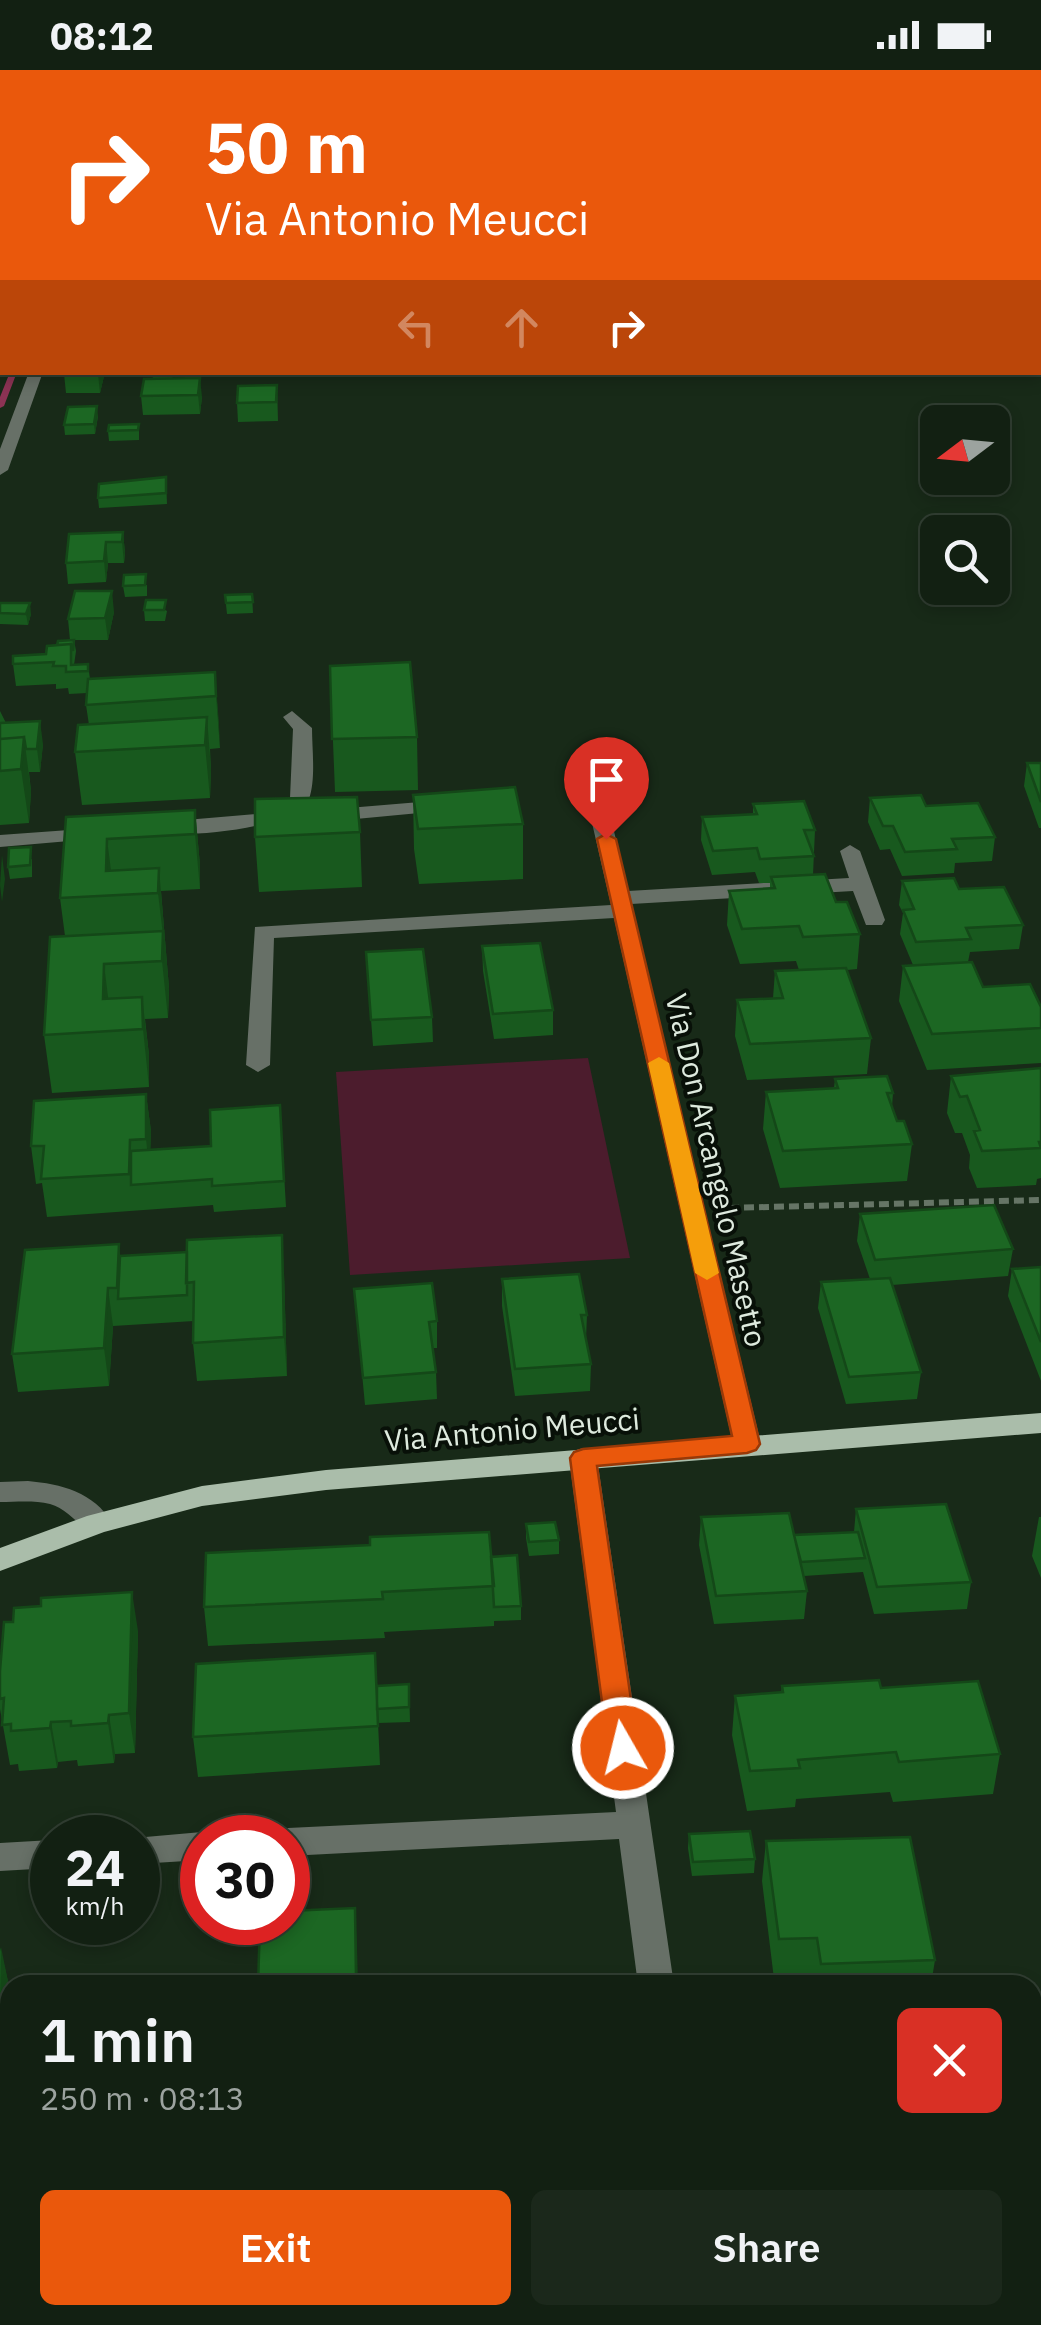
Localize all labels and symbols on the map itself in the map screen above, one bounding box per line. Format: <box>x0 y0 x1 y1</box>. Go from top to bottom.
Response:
north arrow <box>920 405 1010 495</box>
pin <box>564 737 649 840</box>
street label: Via Don Arcangelo Masetto <box>657 990 777 1350</box>
street label: Via Antonio Meucci <box>383 1398 641 1460</box>
position arrow <box>571 1696 675 1800</box>
speed limit sign: 30 <box>180 1815 310 1945</box>

